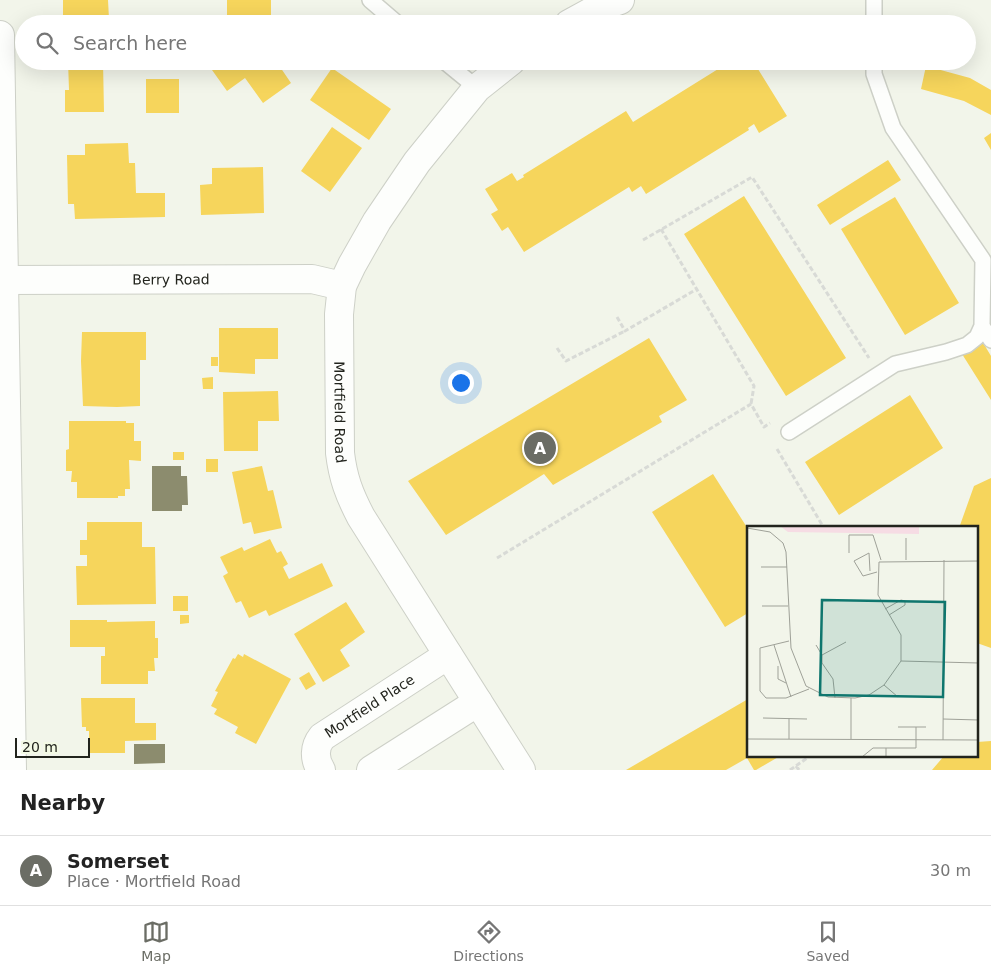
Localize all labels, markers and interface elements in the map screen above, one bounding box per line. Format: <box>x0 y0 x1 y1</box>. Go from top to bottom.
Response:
search box <box>15 15 976 70</box>
icon: search <box>33 29 61 57</box>
text: Search here <box>73 32 187 54</box>
street label: Berry Road <box>132 271 210 288</box>
street label: Mortfield Road <box>331 361 349 464</box>
your location <box>448 370 474 396</box>
pin: A <box>524 429 556 467</box>
inset map <box>747 526 978 758</box>
street label: Mortfield Place <box>322 671 417 741</box>
scale bar <box>15 735 90 758</box>
text: 20 m <box>22 739 58 755</box>
text: Nearby <box>20 791 105 815</box>
text: Somerset <box>67 850 169 872</box>
text: A <box>30 861 42 880</box>
text: 30 m <box>930 861 971 880</box>
text: Place · Mortfield Road <box>67 872 241 891</box>
tab: Map <box>141 918 171 964</box>
tab: Directions <box>453 918 524 964</box>
tab: Saved <box>806 918 850 964</box>

